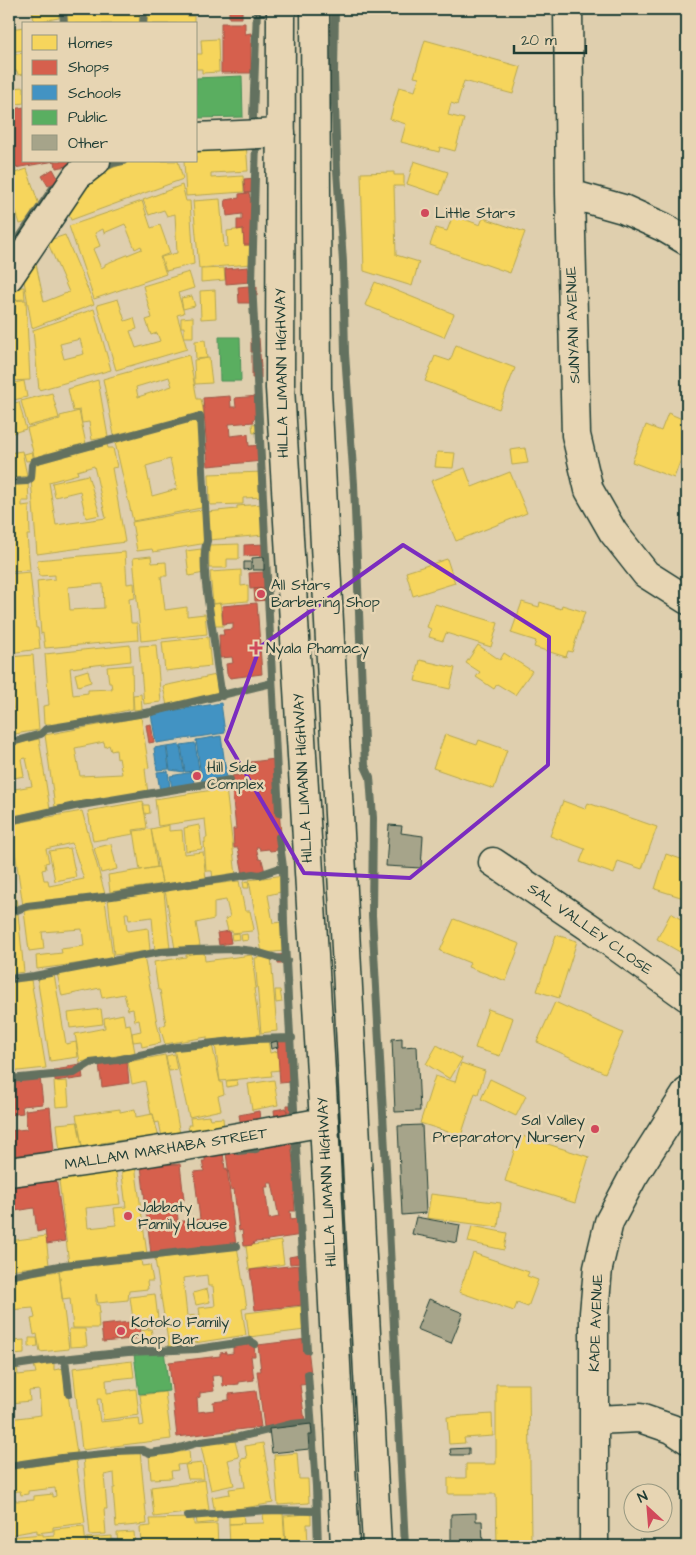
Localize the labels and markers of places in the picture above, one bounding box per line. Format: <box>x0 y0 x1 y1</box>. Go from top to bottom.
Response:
place label: Little Stars <box>435 203 516 224</box>
marker: Little Stars <box>419 207 431 219</box>
place label: All Stars Barbering Shop <box>271 575 380 614</box>
marker: All Stars Barbering Shop <box>255 588 267 600</box>
place label: Nyala Phamacy <box>266 638 369 660</box>
marker: Nyala Phamacy <box>250 642 262 654</box>
place label: Hill Side Complex <box>207 757 265 795</box>
marker: Hill Side Complex <box>191 770 203 782</box>
place label: Sal Valley Preparatory Nursery <box>433 1110 585 1149</box>
marker: Sal Valley Preparatory Nursery <box>589 1123 601 1135</box>
place label: Jabbaty Family House <box>138 1197 227 1236</box>
marker: Jabbaty Family House <box>122 1210 134 1222</box>
place label: Kotoko Family Chop Bar <box>131 1312 229 1350</box>
marker: Kotoko Family Chop Bar <box>115 1325 127 1337</box>

